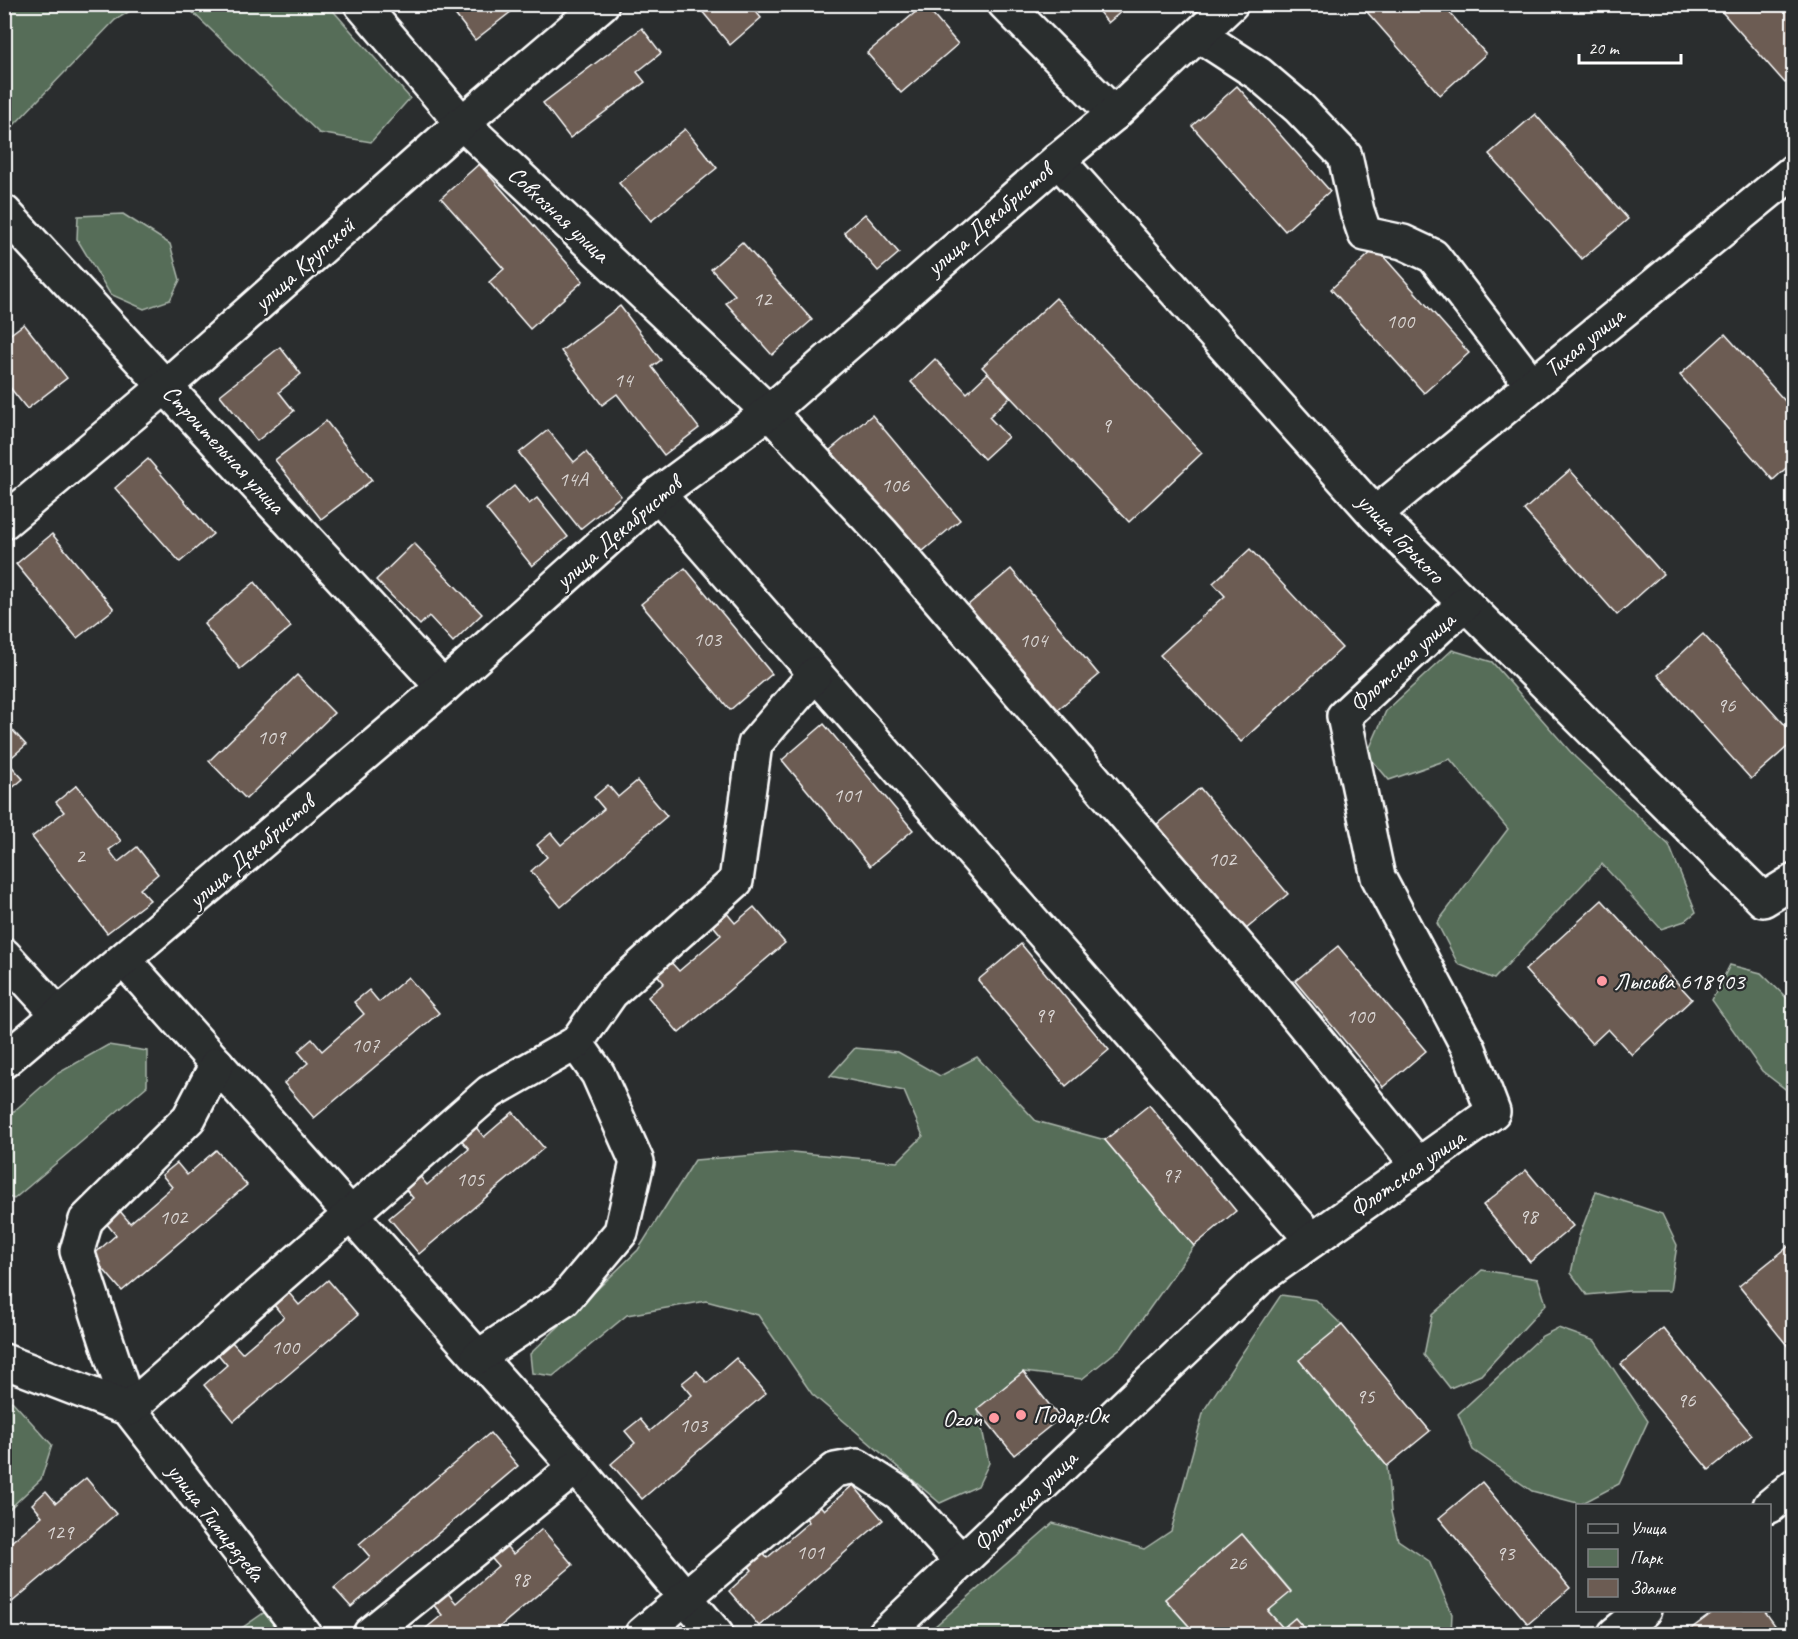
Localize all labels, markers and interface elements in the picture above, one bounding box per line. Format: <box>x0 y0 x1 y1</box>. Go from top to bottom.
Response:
scale bar <box>1579 27 1681 65</box>
text: 20 m <box>1588 37 1621 59</box>
street label: улица Декабристов <box>918 153 1061 283</box>
street label: Совхозная улица <box>502 159 617 270</box>
street label: улица Крупской <box>246 209 362 319</box>
house number: 12 <box>753 286 773 312</box>
street label: Тихая улица <box>1538 299 1632 383</box>
house number: 100 <box>1386 308 1416 334</box>
house number: 14 <box>614 367 635 393</box>
street label: Строительная улица <box>156 378 293 521</box>
house number: 9 <box>1101 412 1112 438</box>
street label: улица Декабристов <box>547 466 690 596</box>
house number: 14А <box>558 466 589 492</box>
house number: 106 <box>881 472 910 498</box>
street label: улица Горького <box>1349 485 1452 590</box>
street label: Флотская улица <box>1343 604 1463 719</box>
house number: 103 <box>693 626 723 652</box>
house number: 104 <box>1019 627 1050 653</box>
house number: 96 <box>1717 692 1736 718</box>
house number: 109 <box>257 724 287 750</box>
house number: 101 <box>833 782 863 808</box>
street label: улица Декабристов <box>180 785 323 915</box>
house number: 2 <box>75 843 86 869</box>
house number: 102 <box>1208 846 1238 872</box>
place label: Лысьва 618903 <box>1614 966 1747 996</box>
marker: Лысьва 618903 <box>1595 974 1609 988</box>
house number: 99 <box>1035 1002 1055 1028</box>
house number: 100 <box>1346 1003 1376 1029</box>
house number: 107 <box>351 1032 381 1058</box>
street label: Флотская улица <box>1344 1121 1472 1224</box>
house number: 97 <box>1162 1162 1182 1188</box>
house number: 105 <box>456 1166 486 1192</box>
house number: 98 <box>1519 1203 1540 1229</box>
house number: 102 <box>159 1204 189 1230</box>
house number: 100 <box>271 1334 301 1360</box>
house number: 95 <box>1356 1383 1376 1409</box>
house number: 96 <box>1677 1387 1696 1413</box>
place label: Подар.Ок <box>1033 1400 1110 1430</box>
place label: Ozon <box>943 1403 982 1433</box>
marker: Подар.Ок <box>1014 1408 1028 1422</box>
marker: Ozon <box>987 1411 1001 1425</box>
house number: 103 <box>679 1412 709 1438</box>
street label: Флотская улица <box>966 1442 1085 1558</box>
street label: улица Тимирязева <box>159 1455 272 1588</box>
legend <box>1576 1504 1771 1612</box>
text: Улица <box>1630 1517 1667 1539</box>
house number: 129 <box>45 1519 75 1545</box>
house number: 101 <box>796 1539 826 1565</box>
house number: 93 <box>1496 1540 1516 1566</box>
text: Парк <box>1630 1547 1664 1569</box>
house number: 26 <box>1228 1550 1247 1576</box>
house number: 98 <box>511 1566 532 1592</box>
text: Здание <box>1630 1577 1676 1599</box>

